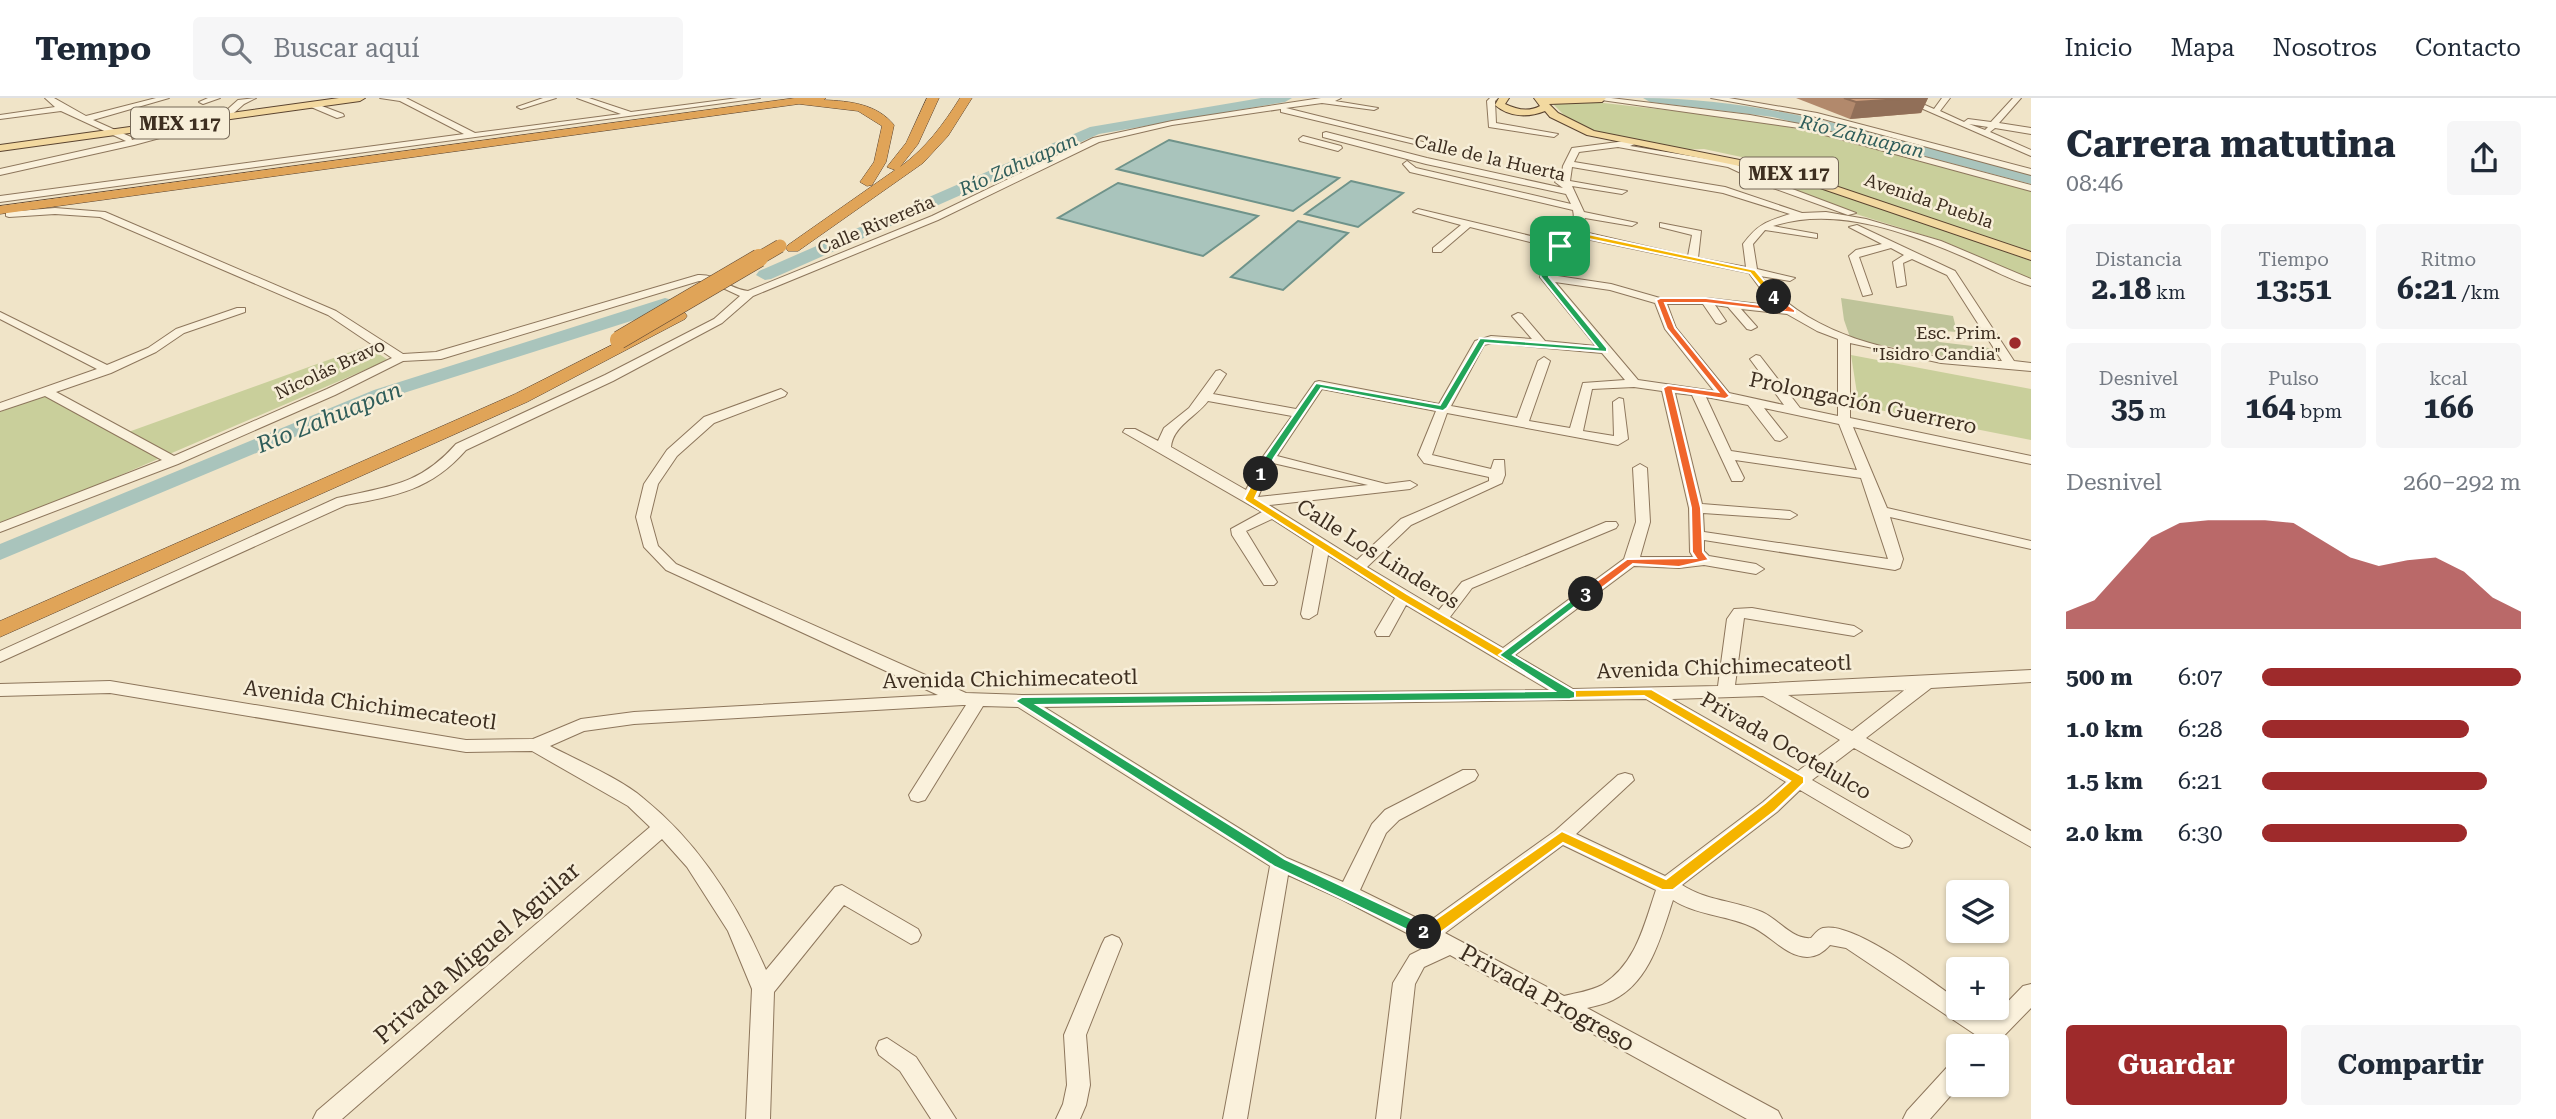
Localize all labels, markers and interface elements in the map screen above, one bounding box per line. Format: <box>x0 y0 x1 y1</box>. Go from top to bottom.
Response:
search box <box>193 17 683 80</box>
text: Tempo <box>35 29 151 68</box>
icon: search <box>217 29 255 67</box>
text: Buscar aquí <box>273 33 420 63</box>
text: Inicio <box>2064 34 2132 62</box>
text: Mapa <box>2170 34 2235 62</box>
text: Nosotros <box>2273 34 2377 62</box>
text: Contacto <box>2415 34 2521 62</box>
road number: MEX 117 <box>131 108 229 139</box>
water label: Río Zahuapan <box>1796 110 1927 163</box>
button: share <box>2447 121 2521 195</box>
text: Carrera matutina <box>2066 122 2396 166</box>
water label: Río Zahuapan <box>954 128 1081 201</box>
street label: Calle de la Huerta <box>1413 130 1568 185</box>
road number: MEX 117 <box>1740 158 1838 188</box>
street label: Avenida Puebla <box>1862 169 1997 232</box>
text: 08:46 <box>2066 170 2123 197</box>
street label: Calle Rivereña <box>814 190 938 259</box>
pin <box>1530 216 1590 276</box>
icon: arrive <box>1541 227 1579 265</box>
text: Distancia <box>2095 248 2182 271</box>
text: Tiempo <box>2258 248 2329 271</box>
text: Ritmo <box>2421 248 2476 271</box>
text: 2.18 <box>2091 271 2151 306</box>
text: 13:51 <box>2255 271 2332 306</box>
text: 6:21 <box>2397 271 2457 306</box>
pin: 4 <box>1756 280 1792 314</box>
text: km <box>2151 281 2186 304</box>
text: /km <box>2457 281 2500 304</box>
text: 4 <box>1768 285 1779 308</box>
place label: Esc. Prim. "Isidro Candia" <box>1872 322 2001 364</box>
street label: Nicolás Bravo <box>271 334 388 403</box>
marker: Esc. Prim. "Isidro Candia" <box>2007 335 2023 351</box>
street label: Prolongación Guerrero <box>1747 367 1979 439</box>
text: Desnivel <box>2099 367 2178 390</box>
text: Pulso <box>2268 367 2319 390</box>
text: kcal <box>2429 367 2468 390</box>
water label: Río Zahuapan <box>252 376 406 459</box>
text: 35 <box>2111 390 2144 425</box>
text: 164 <box>2245 390 2295 425</box>
text: 166 <box>2423 390 2474 425</box>
text: m <box>2144 400 2166 423</box>
text: bpm <box>2295 400 2342 423</box>
pin: 1 <box>1244 456 1278 492</box>
text: 1 <box>1255 462 1266 485</box>
text: Desnivel <box>2066 469 2162 496</box>
text: 260–292 m <box>2403 469 2521 496</box>
street label: Calle Los Linderos <box>1292 494 1464 614</box>
pin: 3 <box>1568 576 1604 612</box>
text: 3 <box>1580 582 1591 605</box>
street label: Avenida Chichimecateotl <box>1596 651 1852 683</box>
text: 500 m <box>2066 664 2133 691</box>
text: 6:07 <box>2178 664 2223 691</box>
street label: Avenida Chichimecateotl <box>882 665 1138 693</box>
street label: Avenida Chichimecateotl <box>242 675 499 735</box>
street label: Privada Ocotelulco <box>1696 687 1876 805</box>
text: 1.0 km <box>2066 716 2143 743</box>
text: 6:28 <box>2178 716 2223 743</box>
text: 1.5 km <box>2066 768 2143 795</box>
text: 6:21 <box>2178 768 2223 795</box>
text: 2.0 km <box>2066 820 2143 847</box>
text: 6:30 <box>2178 820 2223 847</box>
street label: Privada Miguel Aguilar <box>369 856 585 1050</box>
map controls <box>1946 880 2009 1097</box>
button: layers <box>1946 880 2009 943</box>
pin: 2 <box>1406 914 1442 950</box>
text: 2 <box>1418 920 1429 943</box>
street label: Privada Progreso <box>1455 938 1639 1058</box>
button: + <box>1946 957 2009 1020</box>
button: Guardar <box>2066 1025 2287 1105</box>
button: Compartir <box>2301 1025 2521 1105</box>
button: − <box>1946 1034 2009 1097</box>

